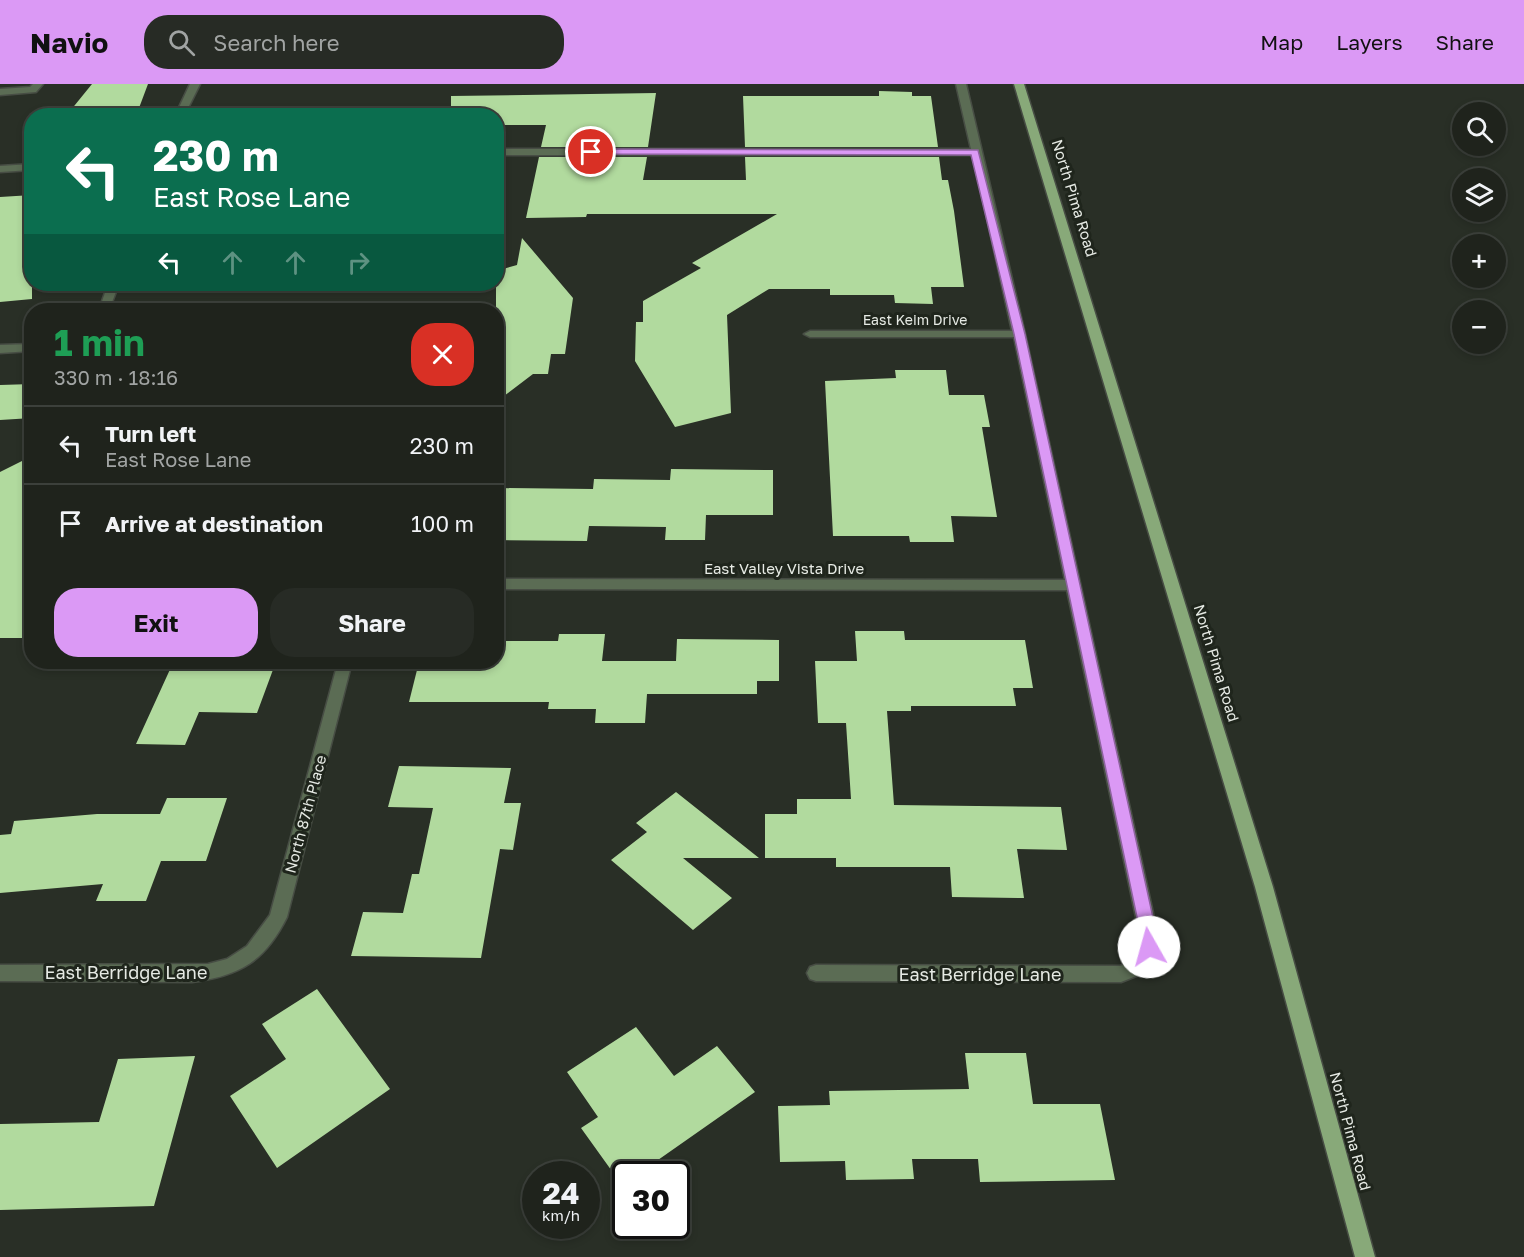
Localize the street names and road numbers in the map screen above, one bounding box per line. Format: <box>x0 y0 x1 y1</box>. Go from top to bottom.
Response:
street label: North Pima Road <box>1049 137 1101 259</box>
street label: East Keim Drive <box>863 311 967 328</box>
street label: East Valley Vista Drive <box>704 559 864 577</box>
street label: North Pima Road <box>1191 602 1243 724</box>
street label: North 87th Place <box>281 753 330 875</box>
street label: East Berridge Lane <box>45 961 207 983</box>
street label: East Berridge Lane <box>899 963 1061 985</box>
street label: North Pima Road <box>1327 1070 1375 1192</box>

